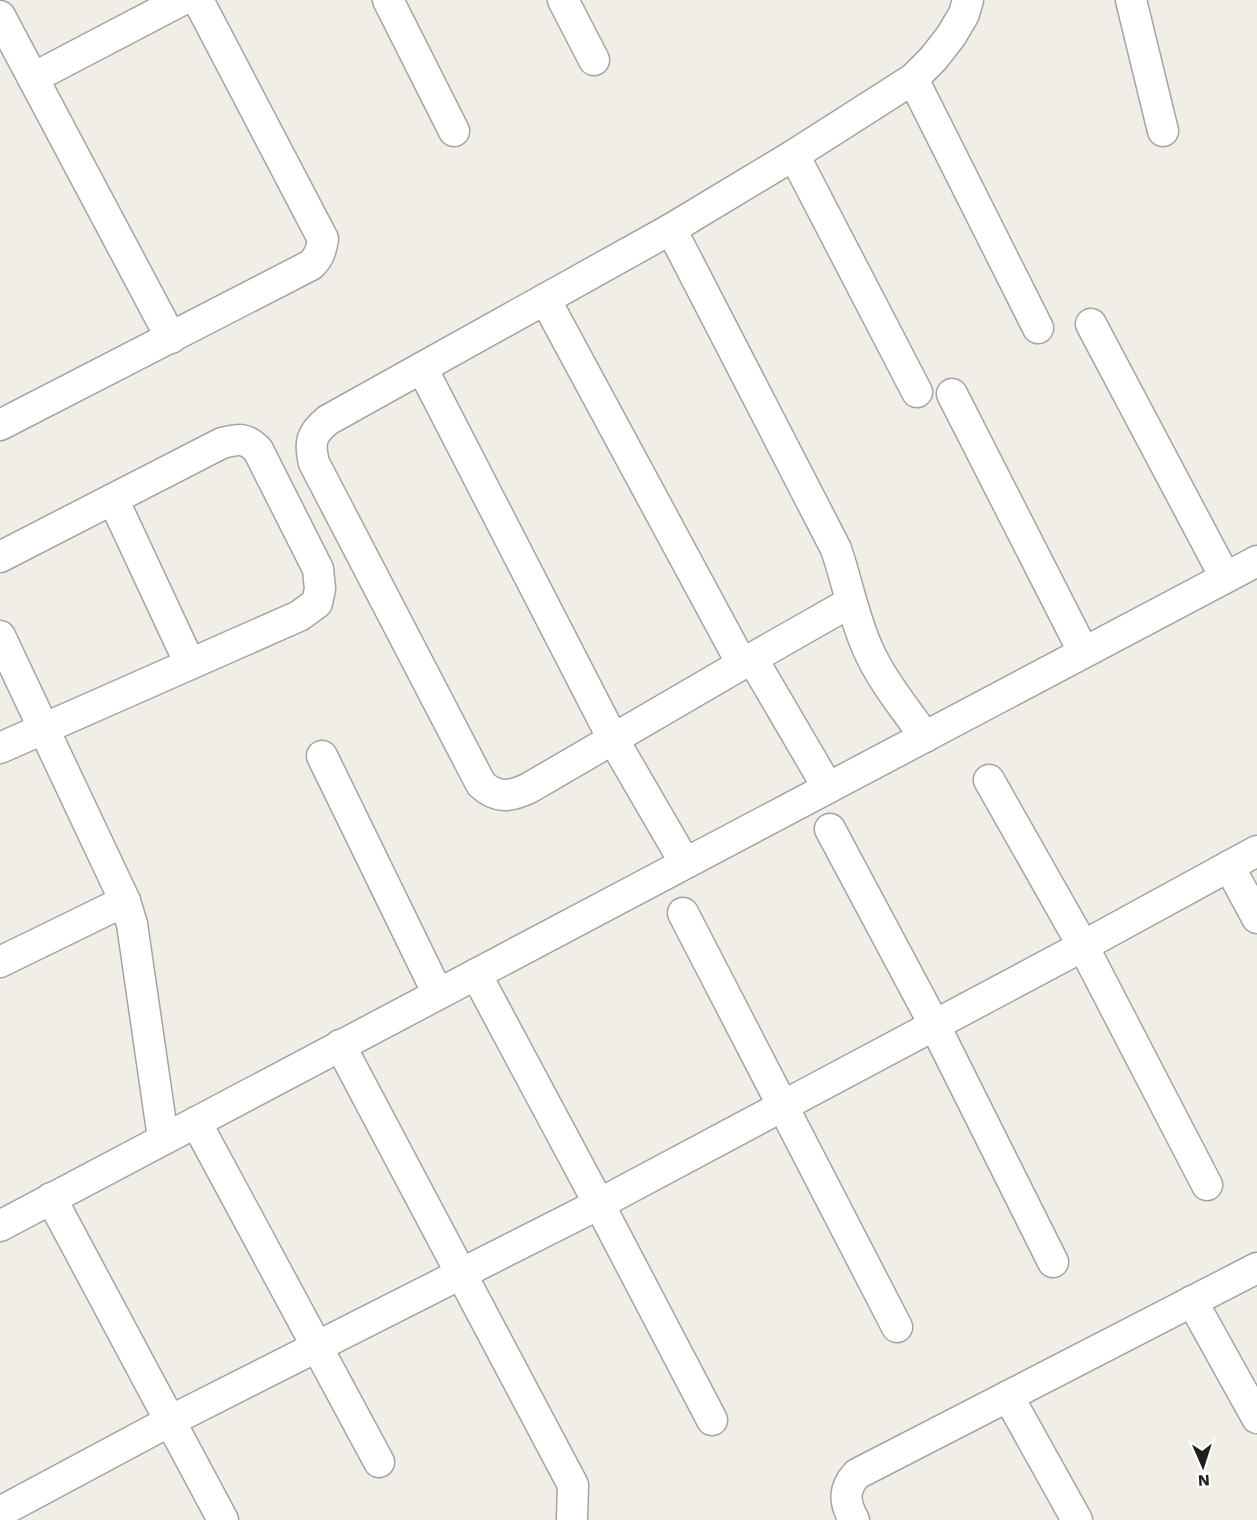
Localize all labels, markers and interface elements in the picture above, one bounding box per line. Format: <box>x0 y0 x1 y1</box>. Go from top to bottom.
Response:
north arrow <box>1173 1436 1233 1496</box>
text: N <box>1197 1471 1210 1490</box>

